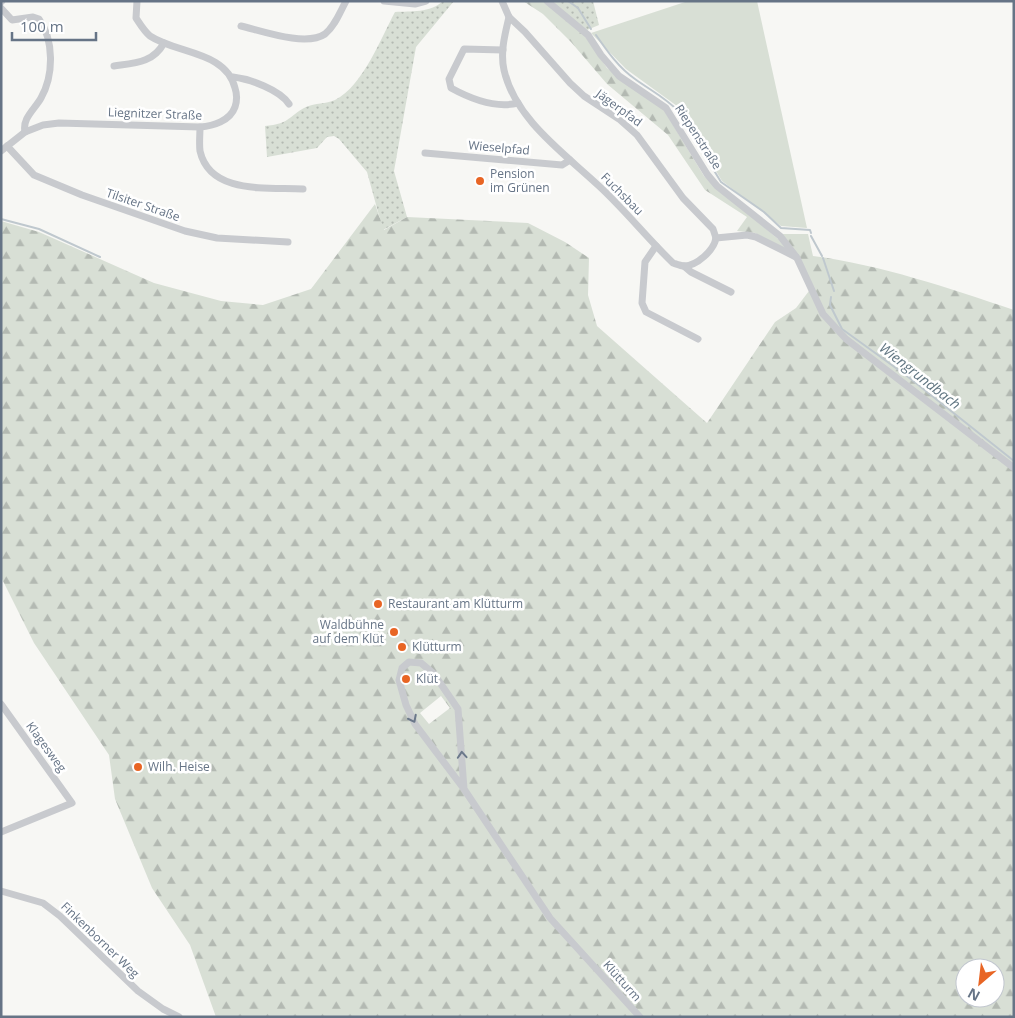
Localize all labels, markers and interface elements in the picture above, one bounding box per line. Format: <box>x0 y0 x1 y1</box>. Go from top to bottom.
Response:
scale bar <box>12 10 96 42</box>
text: 100 m <box>20 16 64 36</box>
street label: Jägerpfad <box>592 84 646 130</box>
street label: Riepenstraße <box>671 101 726 173</box>
street label: Liegnitzer Straße <box>108 103 203 124</box>
street label: Wieselpfad <box>468 136 531 159</box>
place label: Pension im Grünen <box>490 165 550 196</box>
street label: Fuchsbau <box>597 169 647 219</box>
marker: Pension im Grünen <box>474 175 486 187</box>
street label: Tilsiter Straße <box>104 184 183 225</box>
water label: Wiengrundbach <box>876 338 965 413</box>
place label: Restaurant am Klütturm <box>388 595 523 612</box>
marker: Restaurant am Klütturm <box>372 598 384 610</box>
place label: Waldbühne auf dem Klüt <box>312 616 384 647</box>
marker: Waldbühne auf dem Klüt <box>388 626 400 638</box>
place label: Klütturm <box>412 638 462 655</box>
marker: Klütturm <box>396 641 408 653</box>
place label: Klüt <box>416 670 438 687</box>
marker: Klüt <box>400 673 412 685</box>
one-way arrow <box>407 714 417 723</box>
street label: Klagesweg <box>22 718 71 776</box>
one-way arrow <box>456 750 467 758</box>
place label: Wilh. Heise <box>148 758 210 775</box>
marker: Wilh. Heise <box>132 761 144 773</box>
street label: Finkenborner Weg <box>57 898 144 982</box>
street label: Klütturm <box>599 957 645 1005</box>
north arrow <box>955 958 1005 1008</box>
text: N <box>964 984 983 1006</box>

